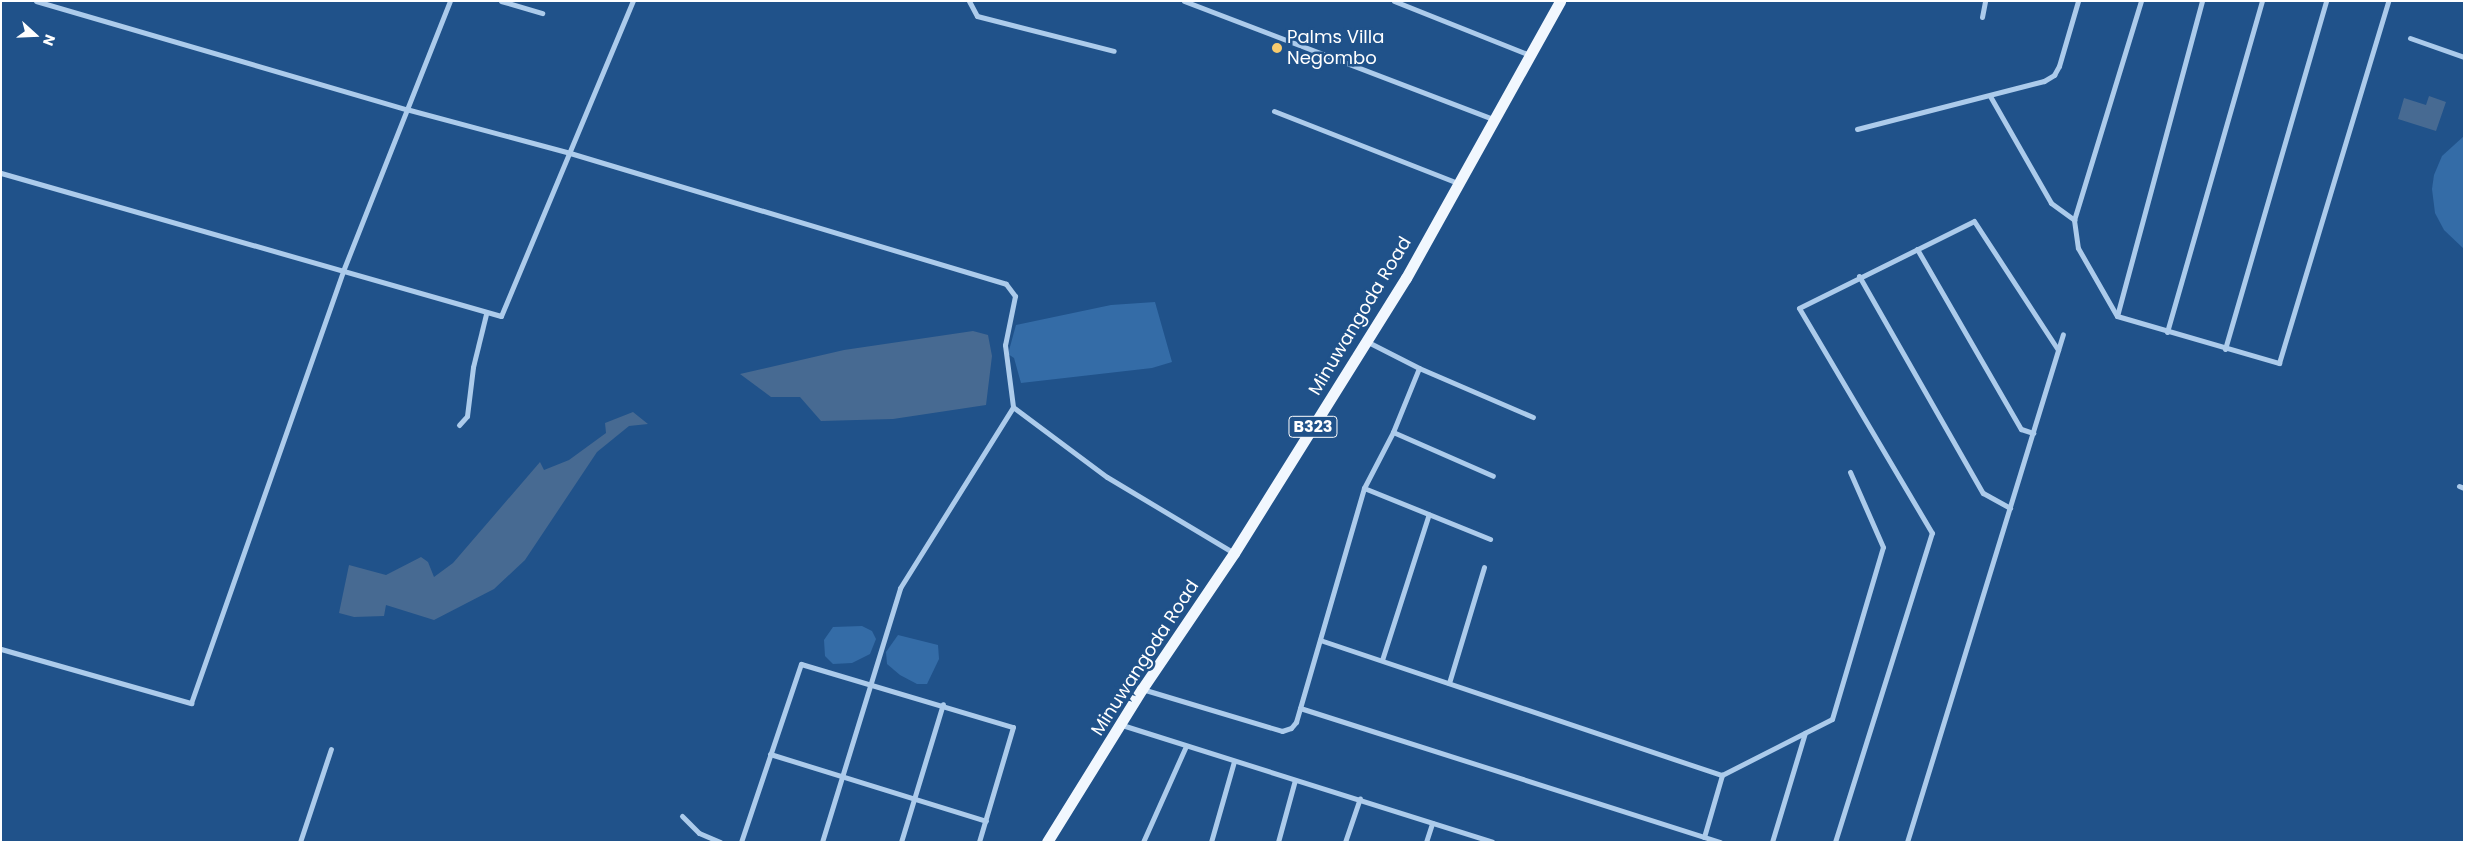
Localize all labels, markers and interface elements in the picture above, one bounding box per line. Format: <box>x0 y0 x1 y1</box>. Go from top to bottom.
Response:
north arrow <box>10 10 60 60</box>
place label: Palms Villa Negombo <box>1287 27 1384 70</box>
text: N <box>38 32 60 48</box>
marker: Palms Villa Negombo <box>1271 42 1283 54</box>
street label: Minuwangoda Road <box>1304 233 1416 399</box>
road number: B323 <box>1288 414 1338 441</box>
street label: Minuwangoda Road <box>1087 576 1203 740</box>

